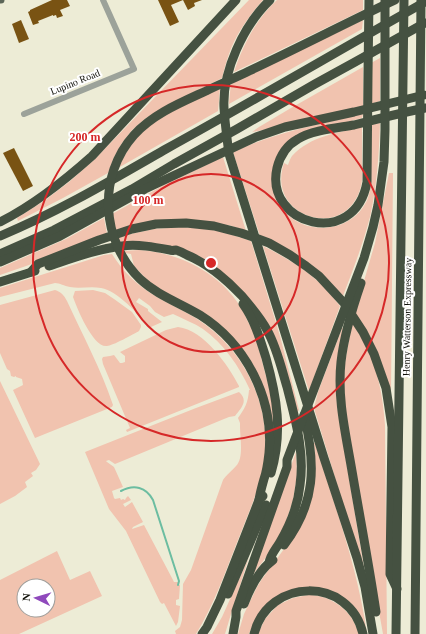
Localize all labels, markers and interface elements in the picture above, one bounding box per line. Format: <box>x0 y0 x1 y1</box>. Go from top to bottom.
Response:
street label: Lupino Road <box>49 67 101 97</box>
text: 200 m <box>70 130 101 144</box>
text: 100 m <box>133 193 164 207</box>
centre of rings <box>204 256 218 270</box>
street label: Henry Watterson Expressway <box>400 258 414 376</box>
north arrow <box>16 578 56 618</box>
text: N <box>20 593 32 602</box>

